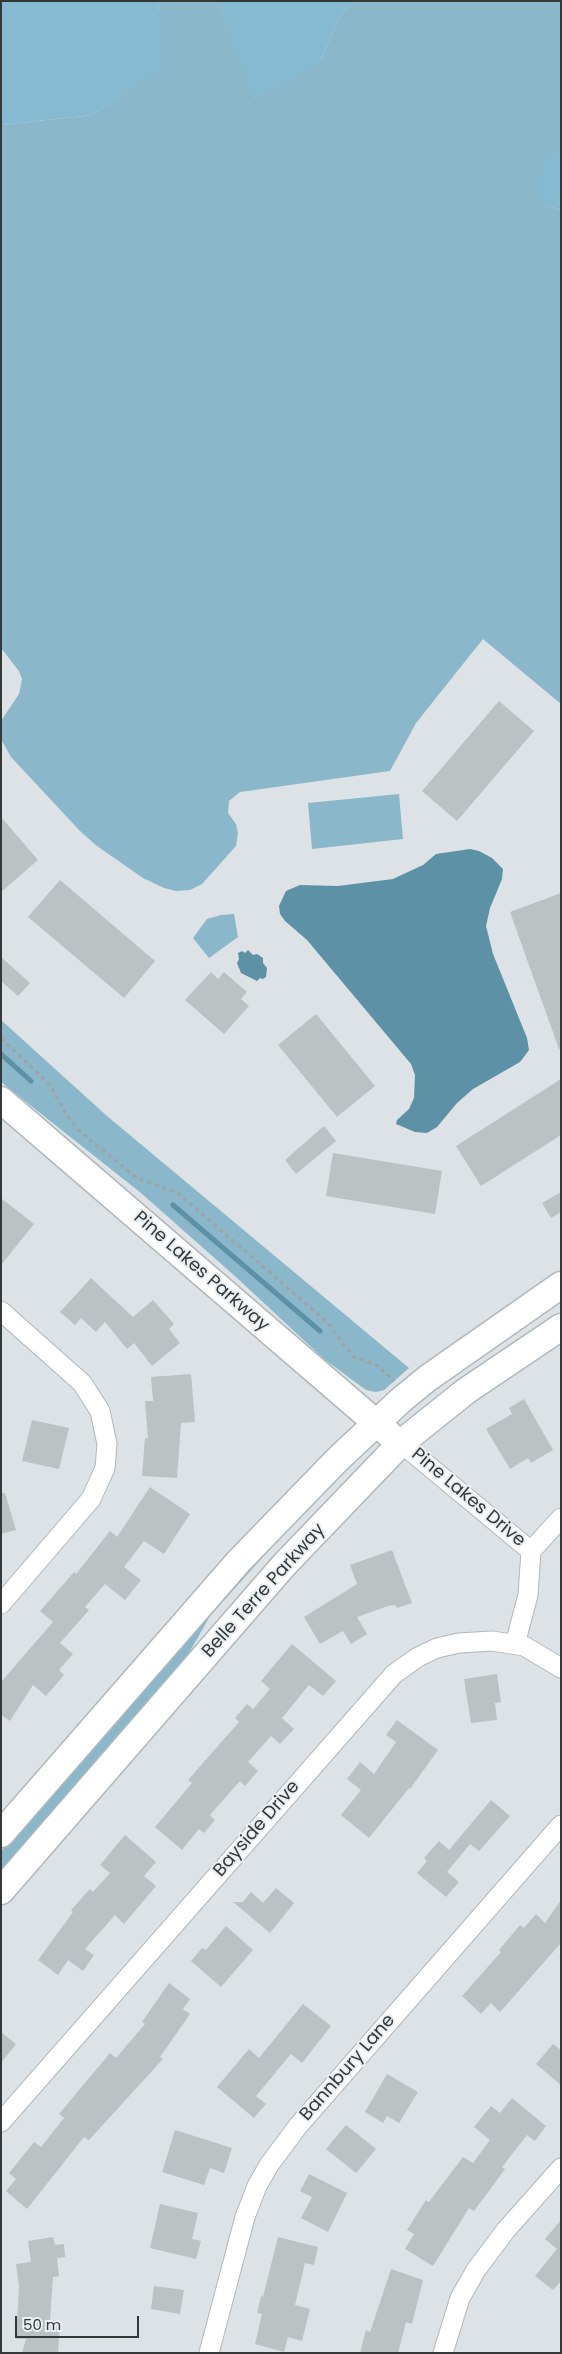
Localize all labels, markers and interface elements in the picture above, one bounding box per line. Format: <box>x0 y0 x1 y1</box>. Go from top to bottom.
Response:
street label: Pine Lakes Parkway <box>129 1207 273 1337</box>
street label: Pine Lakes Drive <box>407 1444 529 1552</box>
street label: Belle Terre Parkway <box>198 1520 330 1662</box>
street label: Bayside Drive <box>209 1776 305 1882</box>
street label: Bannbury Lane <box>296 2010 400 2126</box>
scale bar <box>18 2306 141 2338</box>
text: 50 m <box>23 2314 61 2335</box>

